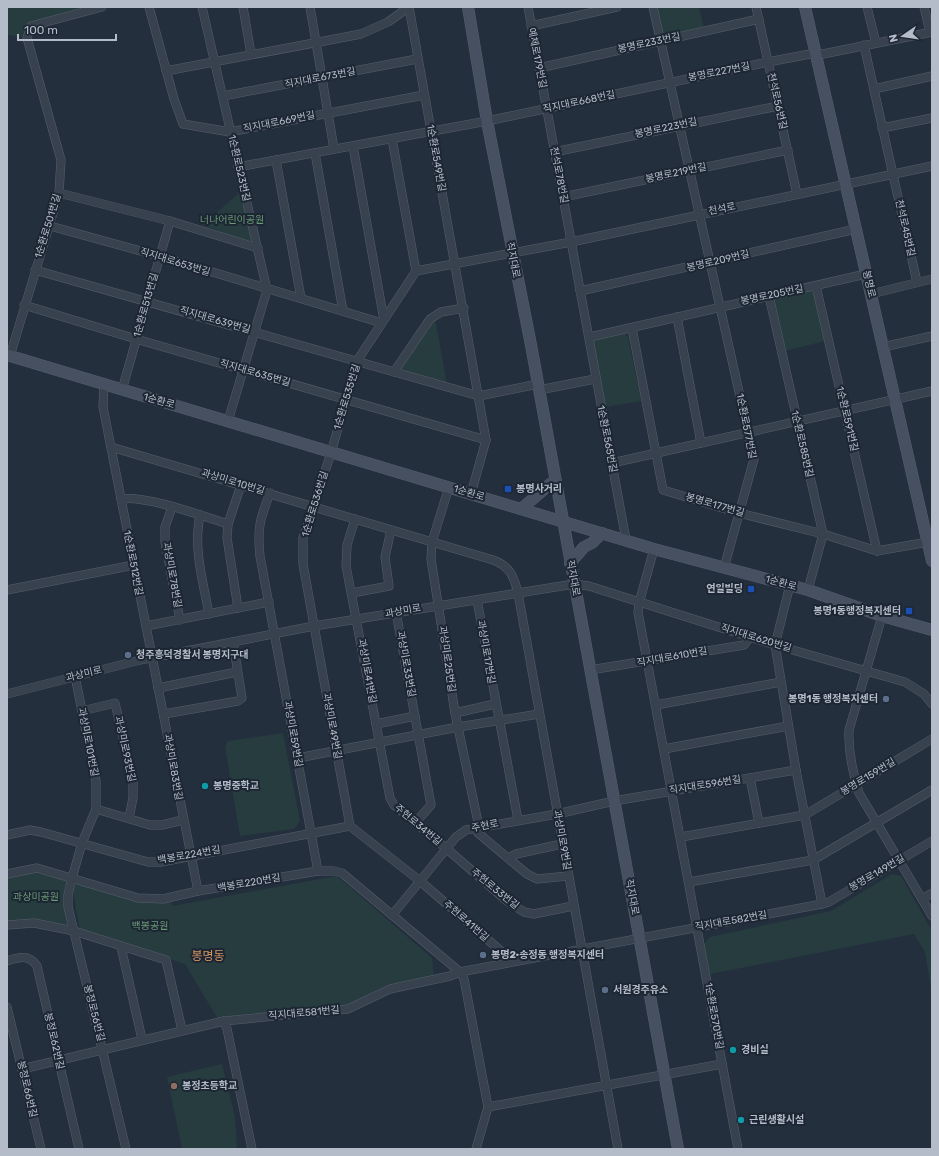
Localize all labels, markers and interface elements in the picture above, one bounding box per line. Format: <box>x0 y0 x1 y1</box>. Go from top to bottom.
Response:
scale bar <box>18 16 116 42</box>
north arrow <box>883 16 923 56</box>
text: 100 m <box>24 23 58 37</box>
street label: 예체로179번길 <box>525 27 549 89</box>
street label: 봉명로233번길 <box>617 30 681 56</box>
text: N <box>887 33 901 43</box>
street label: 봉명로227번길 <box>687 60 751 84</box>
street label: 직지대로673번길 <box>283 65 357 91</box>
street label: 천석로56번길 <box>765 71 789 131</box>
street label: 직지대로668번길 <box>542 88 616 116</box>
street label: 직지대로669번길 <box>242 109 316 135</box>
street label: 봉명로223번길 <box>634 116 698 140</box>
street label: 1순환로549번길 <box>424 123 448 193</box>
street label: 1순환로523번길 <box>225 133 253 203</box>
street label: 천석로78번길 <box>548 146 570 204</box>
street label: 봉명로219번길 <box>644 161 708 185</box>
street label: 1순환로501번길 <box>32 192 64 260</box>
street label: 천석로45번길 <box>893 198 917 258</box>
street label: 천석로 <box>707 200 737 218</box>
park label: 너나어린이공원 <box>200 214 264 226</box>
street label: 직지대로 <box>504 241 522 279</box>
street label: 직지대로653번길 <box>138 246 212 278</box>
street label: 봉명로209번길 <box>685 248 751 274</box>
street label: 봉명로 <box>860 269 878 299</box>
street label: 1순환로513번길 <box>131 271 161 339</box>
street label: 봉명로205번길 <box>739 282 805 308</box>
street label: 직지대로639번길 <box>178 304 252 336</box>
street label: 직지대로635번길 <box>218 357 292 389</box>
street label: 1순환로535번길 <box>331 363 363 431</box>
street label: 1순환로591번길 <box>834 385 860 453</box>
street label: 1순환로 <box>142 391 176 411</box>
street label: 1순환로577번길 <box>734 392 758 460</box>
street label: 1순환로565번길 <box>595 404 619 474</box>
street label: 1순환로585번길 <box>788 409 816 479</box>
street label: 과상미로10번길 <box>200 467 266 497</box>
street label: 1순환로536번길 <box>299 470 331 538</box>
street label: 1순환로 <box>452 483 486 503</box>
place label: 봉명사거리 <box>516 483 562 495</box>
marker: 봉명사거리 <box>503 484 513 494</box>
street label: 봉명로177번길 <box>684 491 746 519</box>
street label: 1순환로512번길 <box>121 529 145 597</box>
street label: 과상미로78번길 <box>160 541 184 609</box>
street label: 직지대로 <box>564 559 582 597</box>
street label: 1순환로 <box>764 573 798 593</box>
place label: 연일빌딩 <box>706 583 743 595</box>
marker: 연일빌딩 <box>746 584 756 594</box>
street label: 과상미로 <box>384 602 422 620</box>
place label: 봉명1동행정복지센터 <box>813 605 901 617</box>
marker: 봉명1동행정복지센터 <box>904 606 914 616</box>
street label: 과상미로17번길 <box>474 619 498 685</box>
street label: 직지대로620번길 <box>719 622 793 654</box>
street label: 과상미로25번길 <box>436 625 458 693</box>
street label: 과상미로33번길 <box>394 630 418 698</box>
street label: 과상미로41번길 <box>355 638 379 704</box>
street label: 직지대로610번길 <box>636 645 708 669</box>
place label: 청주흥덕경찰서 봉명지구대 <box>136 649 249 661</box>
marker: 청주흥덕경찰서 봉명지구대 <box>123 650 133 660</box>
street label: 과상미로 <box>65 664 103 684</box>
street label: 과상미로49번길 <box>320 692 344 760</box>
place label: 봉명1동 행정복지센터 <box>788 693 878 705</box>
marker: 봉명1동 행정복지센터 <box>881 694 891 704</box>
street label: 과상미로59번길 <box>281 700 305 768</box>
street label: 과상미로101번길 <box>75 706 101 778</box>
street label: 과상미로93번길 <box>112 715 138 783</box>
street label: 과상미로83번길 <box>161 733 185 801</box>
street label: 봉명로159번길 <box>838 756 898 798</box>
street label: 직지대로596번길 <box>668 773 742 797</box>
place label: 봉명중학교 <box>213 779 259 792</box>
marker: 봉명중학교 <box>200 781 210 791</box>
street label: 주현로34번길 <box>392 802 444 848</box>
street label: 과상미로9번길 <box>551 809 573 871</box>
street label: 주현로 <box>470 817 500 835</box>
street label: 백봉로224번길 <box>157 844 221 866</box>
street label: 봉명로149번길 <box>847 852 907 894</box>
street label: 주현로33번길 <box>469 866 521 912</box>
street label: 백봉로220번길 <box>216 872 282 894</box>
street label: 직지대로 <box>623 878 641 916</box>
park label: 과상미공원 <box>13 891 59 903</box>
street label: 주현로41번길 <box>441 898 491 944</box>
street label: 직지대로582번길 <box>694 909 768 933</box>
park label: 백봉공원 <box>132 920 168 932</box>
district label: 봉명동 <box>191 949 225 963</box>
place label: 봉명2·송정동 행정복지센터 <box>491 949 604 961</box>
marker: 봉명2·송정동 행정복지센터 <box>478 950 488 960</box>
street label: 1순환로570번길 <box>702 982 726 1050</box>
street label: 봉정로56번길 <box>81 983 107 1043</box>
place label: 서원경주유소 <box>613 984 668 996</box>
marker: 서원경주유소 <box>600 985 610 995</box>
street label: 직지대로581번길 <box>268 1004 340 1022</box>
street label: 봉정로62번길 <box>42 1011 66 1071</box>
place label: 경비실 <box>741 1044 769 1056</box>
marker: 경비실 <box>728 1045 738 1055</box>
street label: 봉정로66번길 <box>15 1059 39 1119</box>
place label: 봉정초등학교 <box>182 1079 237 1092</box>
marker: 봉정초등학교 <box>169 1081 179 1091</box>
place label: 근린생활시설 <box>749 1113 804 1126</box>
marker: 근린생활시설 <box>736 1115 746 1125</box>

